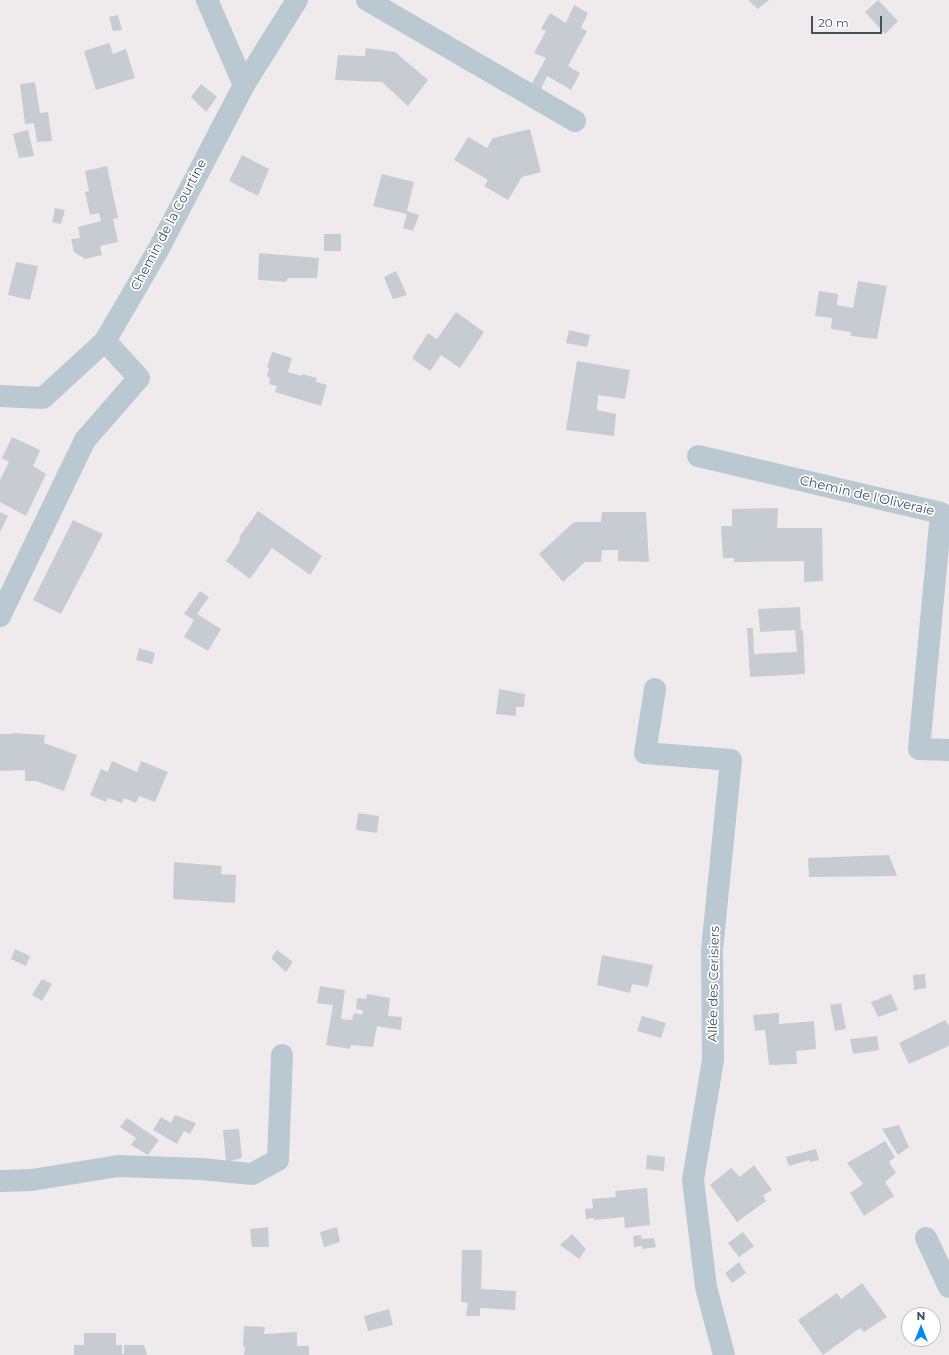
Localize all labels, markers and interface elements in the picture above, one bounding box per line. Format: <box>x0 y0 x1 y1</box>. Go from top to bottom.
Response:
scale bar <box>813 8 884 34</box>
text: 20 m <box>818 15 849 30</box>
street label: Chemin de la Courtine <box>128 157 210 293</box>
street label: Chemin de l'Oliveraie <box>798 473 936 519</box>
street label: Allée des Cerisiers <box>705 926 723 1042</box>
north arrow <box>901 1307 941 1347</box>
text: N <box>917 1309 925 1323</box>

